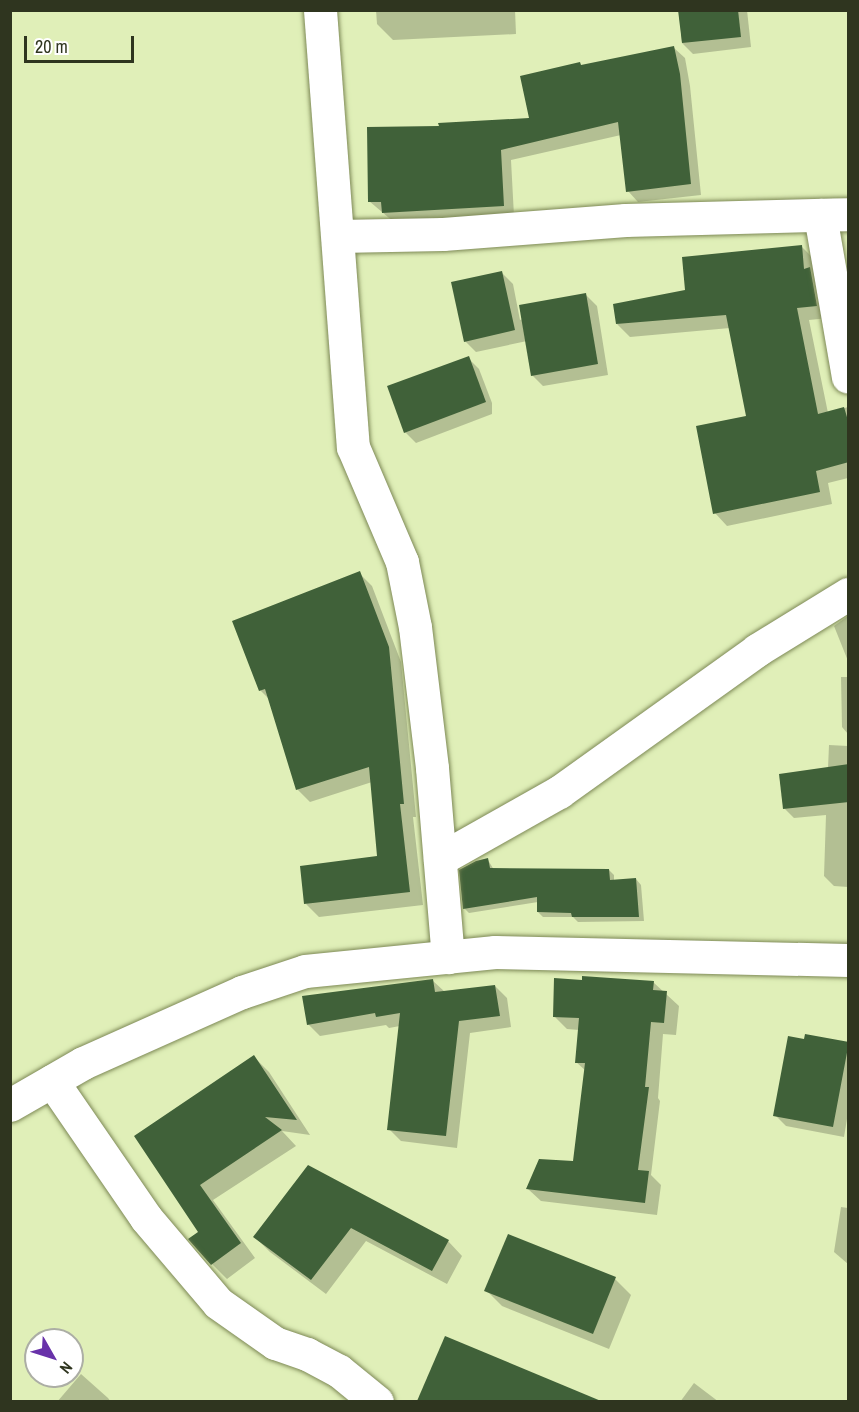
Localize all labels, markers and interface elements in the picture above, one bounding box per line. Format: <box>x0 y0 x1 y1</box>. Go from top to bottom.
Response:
scale bar <box>27 24 136 62</box>
text: 20 m <box>35 34 68 59</box>
north arrow <box>24 1328 84 1388</box>
text: N <box>55 1357 78 1379</box>

